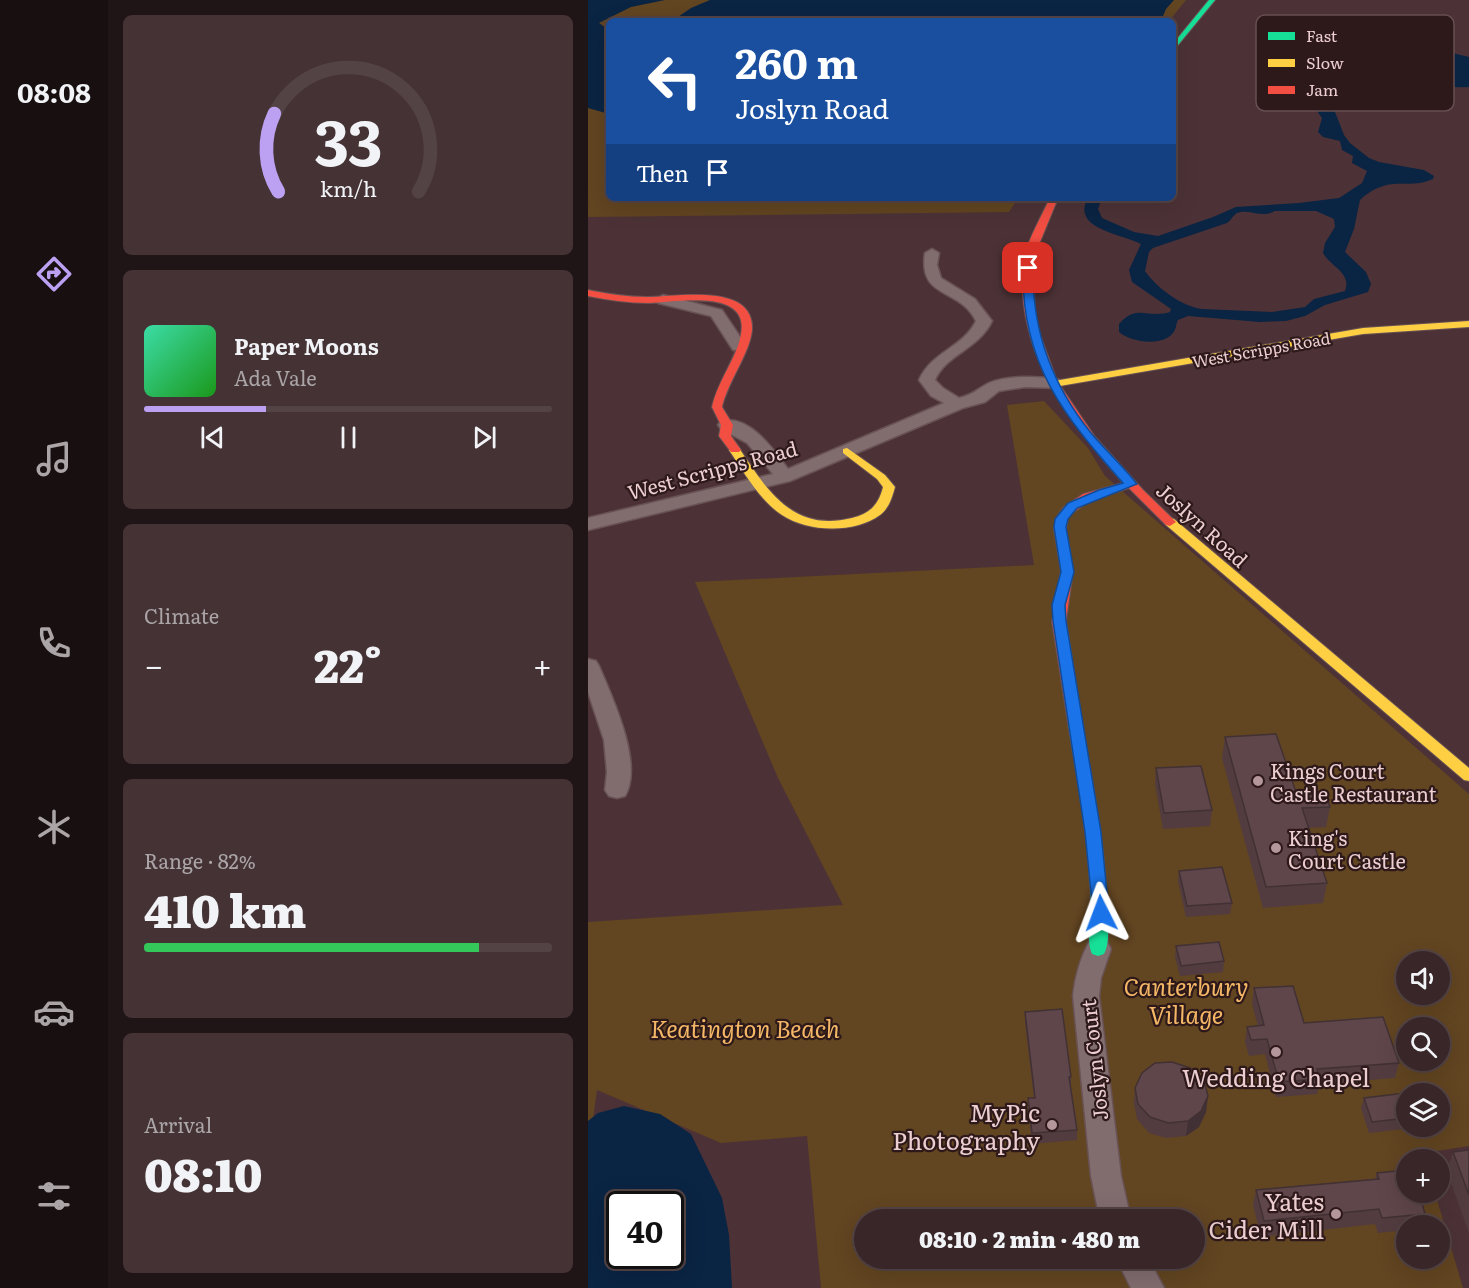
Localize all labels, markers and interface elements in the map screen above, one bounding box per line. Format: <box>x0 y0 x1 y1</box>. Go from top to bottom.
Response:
legend <box>1256 15 1454 111</box>
text: Fast <box>1306 23 1338 47</box>
text: 260 m <box>735 30 858 92</box>
icon: left <box>636 42 714 120</box>
text: Slow <box>1306 50 1344 74</box>
text: 08:08 <box>17 71 91 111</box>
text: Jam <box>1306 77 1339 101</box>
text: Joslyn Road <box>735 87 889 127</box>
text: 33 <box>314 93 382 185</box>
text: Then <box>636 156 689 189</box>
icon: arrive <box>701 156 734 189</box>
text: km/h <box>319 172 377 204</box>
pin <box>1002 242 1053 293</box>
icon: arrive <box>1011 251 1044 284</box>
icon: directions <box>33 253 75 295</box>
street label: West Scripps Road <box>1190 325 1332 373</box>
text: Paper Moons <box>234 329 379 362</box>
text: Ada Vale <box>234 362 317 392</box>
icon: previous <box>196 421 229 454</box>
icon: pause <box>332 421 365 454</box>
icon: next <box>468 421 501 454</box>
street label: West Scripps Road <box>624 432 800 506</box>
icon: music <box>33 438 75 480</box>
street label: Joslyn Road <box>1151 475 1255 573</box>
text: Climate <box>144 600 219 630</box>
icon: phone <box>33 622 75 664</box>
text: 22° <box>314 630 382 697</box>
text: − <box>144 639 163 688</box>
text: + <box>533 639 552 688</box>
place label: Kings Court Castle Restaurant <box>1270 755 1437 808</box>
marker: Kings Court Castle Restaurant <box>1251 774 1265 788</box>
icon: climate <box>33 806 75 848</box>
place label: King's Court Castle <box>1288 822 1406 875</box>
marker: King's Court Castle <box>1269 841 1283 855</box>
text: Range · 82% <box>144 845 256 875</box>
text: 410 km <box>144 875 306 942</box>
position arrow <box>1069 881 1133 945</box>
map controls <box>1396 951 1450 1269</box>
button: sound <box>1396 951 1450 1005</box>
park label: Canterbury Village <box>1123 968 1249 1031</box>
icon: car <box>33 991 75 1033</box>
street label: Joslyn Court <box>1072 998 1114 1122</box>
park label: Keatington Beach <box>650 1010 840 1045</box>
button: search <box>1396 1017 1450 1071</box>
marker: Wedding Chapel <box>1269 1045 1283 1059</box>
place label: Wedding Chapel <box>1182 1059 1370 1094</box>
button: layers <box>1396 1083 1450 1137</box>
place label: MyPic Photography <box>892 1094 1040 1157</box>
text: Arrival <box>144 1109 212 1139</box>
marker: MyPic Photography <box>1045 1118 1059 1132</box>
text: 08:10 <box>144 1139 262 1206</box>
button: + <box>1396 1149 1450 1203</box>
icon: filters <box>33 1175 75 1217</box>
place label: Yates Cider Mill <box>1209 1183 1324 1246</box>
speed limit sign: 40 <box>606 1191 684 1269</box>
marker: Yates Cider Mill <box>1329 1207 1343 1221</box>
button: − <box>1396 1215 1450 1269</box>
text: 08:10 · 2 min · 480 m <box>919 1222 1140 1255</box>

